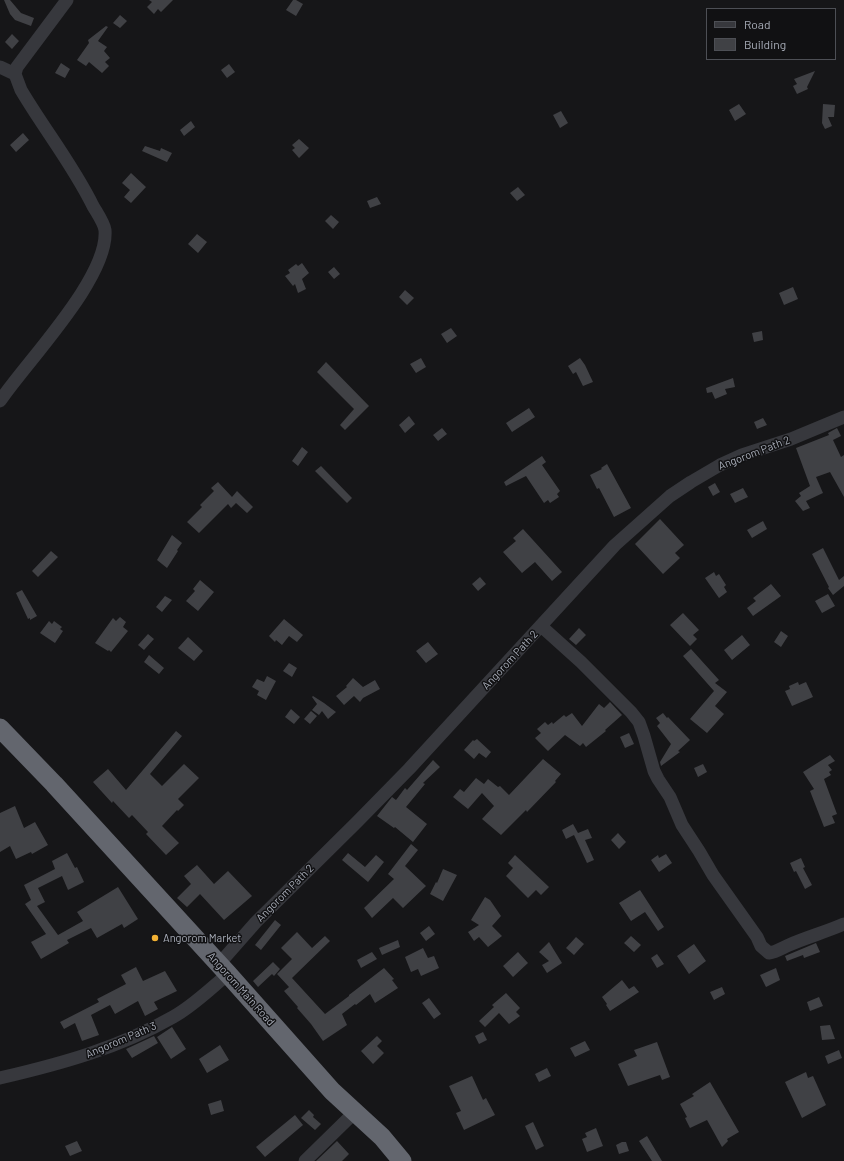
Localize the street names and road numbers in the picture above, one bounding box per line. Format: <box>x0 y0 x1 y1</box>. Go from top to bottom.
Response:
street label: Angorom Path 2 <box>716 433 792 473</box>
street label: Angorom Path 2 <box>479 628 541 692</box>
street label: Angorom Path 2 <box>254 862 316 924</box>
street label: Angorom Main Road <box>204 949 278 1029</box>
street label: Angorom Path 3 <box>84 1019 158 1061</box>

